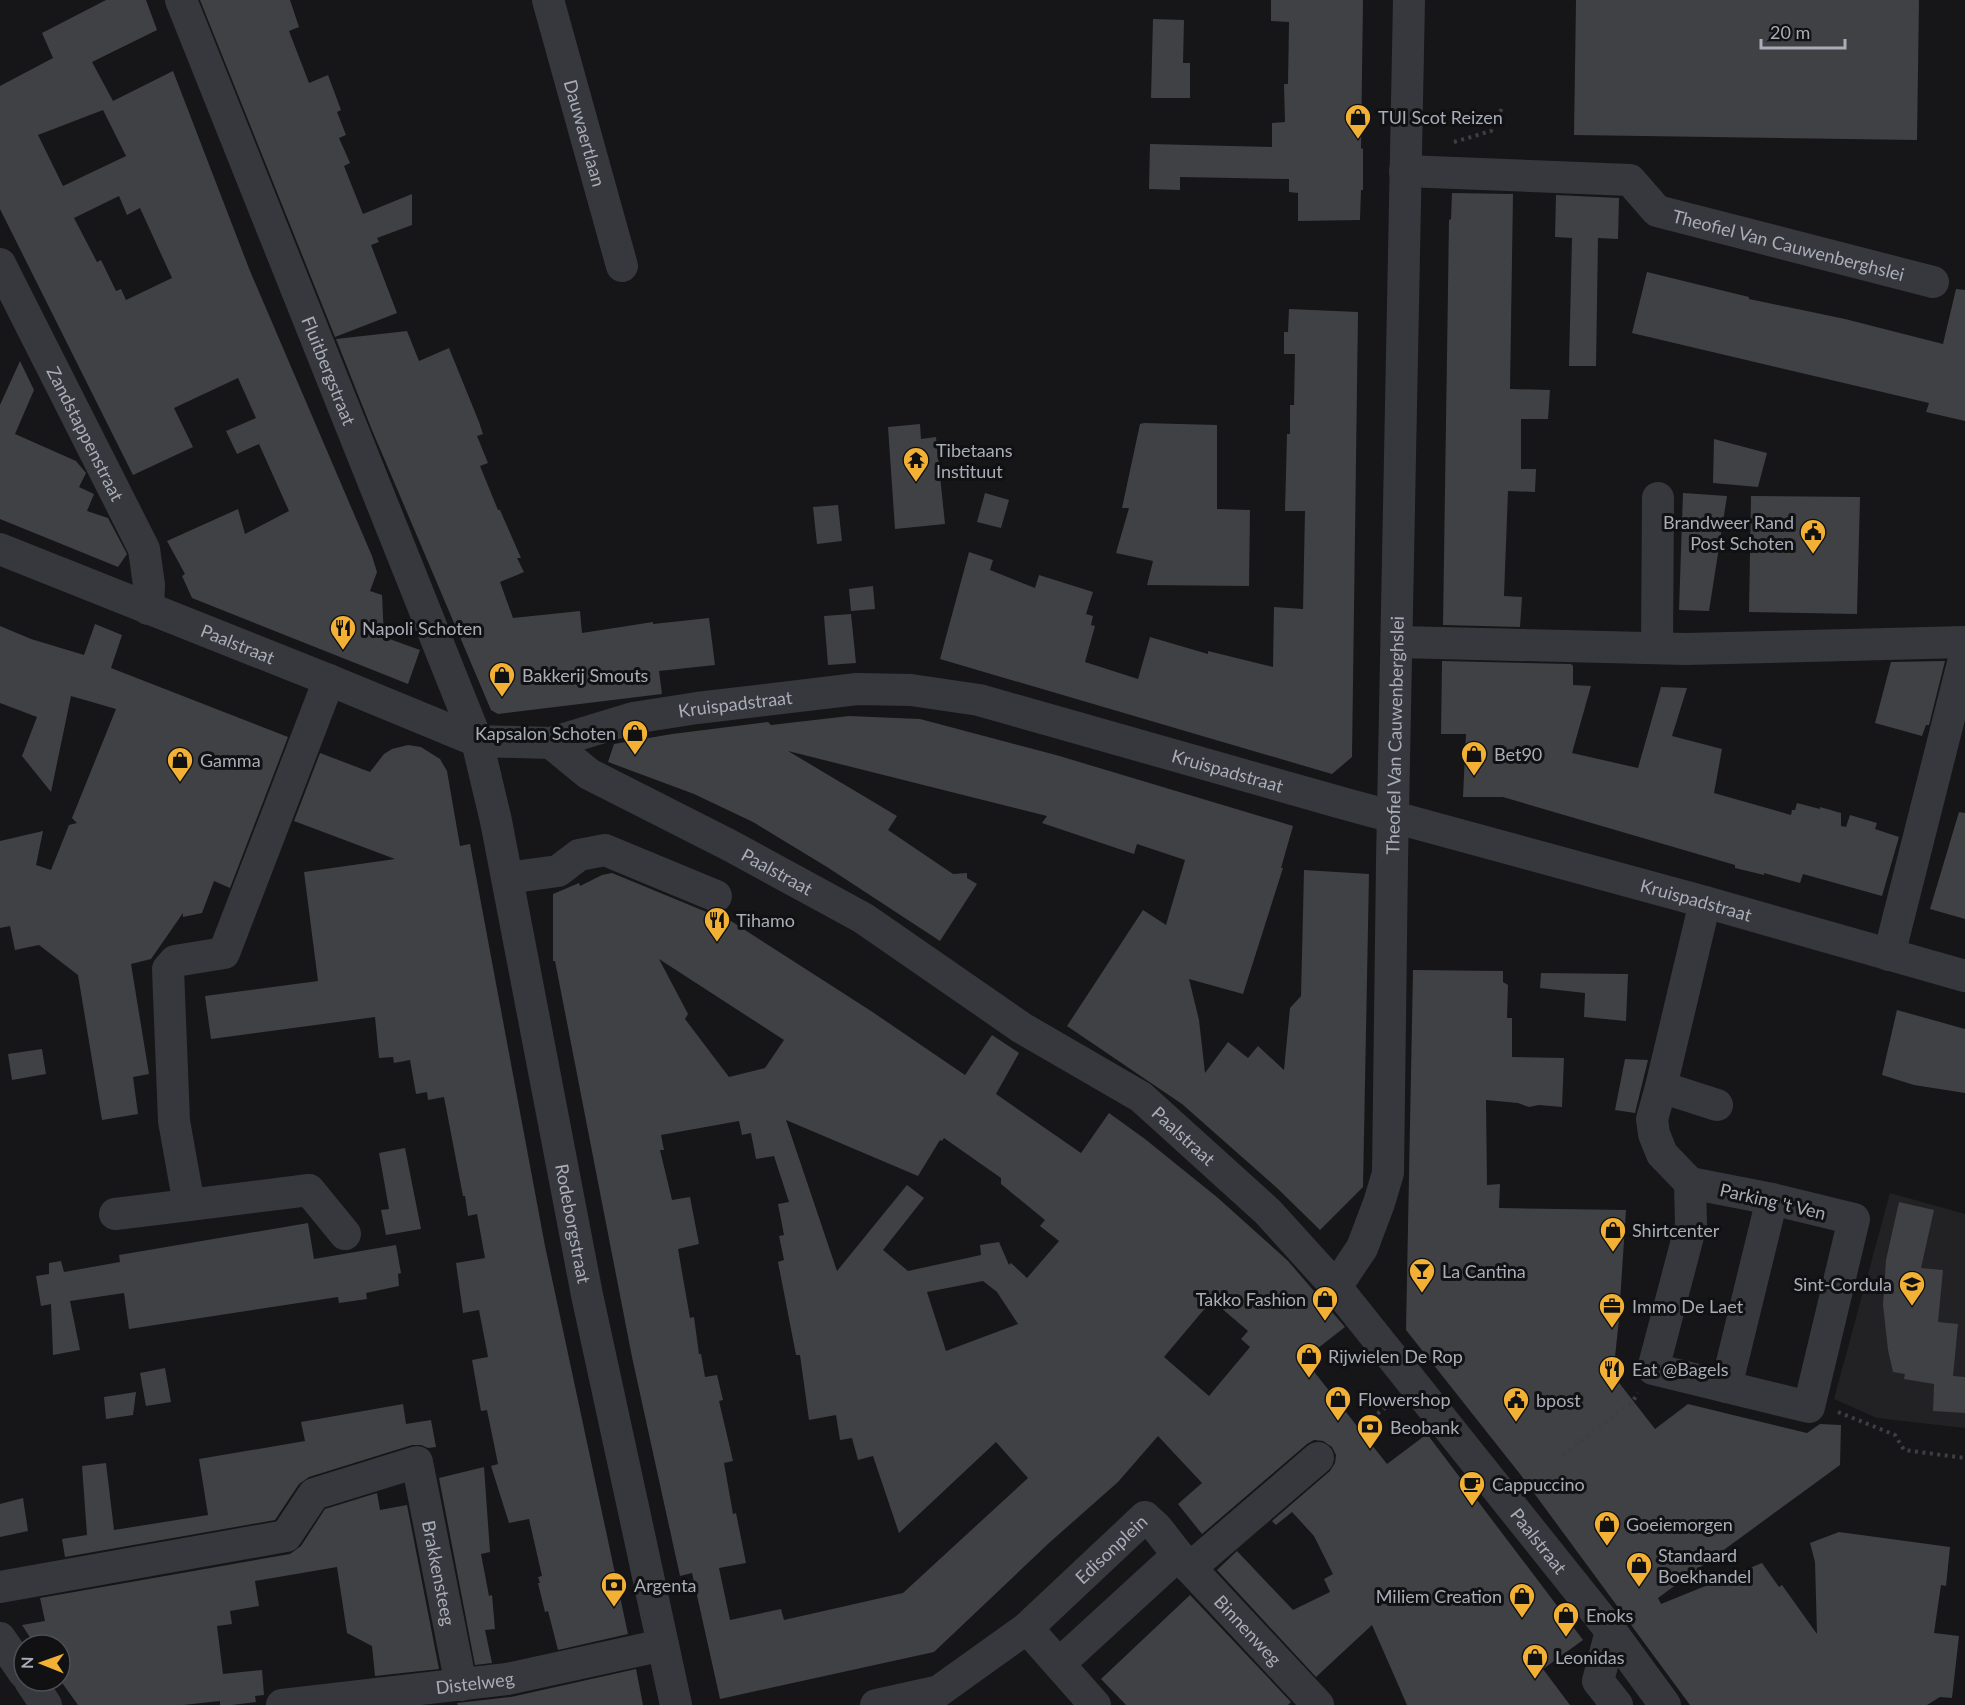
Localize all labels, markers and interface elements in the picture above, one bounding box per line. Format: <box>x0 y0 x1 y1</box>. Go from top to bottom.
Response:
scale bar <box>1761 12 1845 50</box>
text: 20 m <box>1770 21 1810 43</box>
street label: Dauwaertlaan <box>560 77 610 189</box>
shop icon: TUI Scot Reizen <box>1343 102 1373 140</box>
place label: TUI Scot Reizen <box>1378 106 1503 128</box>
street label: Theofiel Van Cauwenberghslei <box>1670 204 1907 285</box>
street label: Fluitbergstraat <box>297 313 361 429</box>
street label: Zandstappenstraat <box>43 363 129 505</box>
place label: Tibetaans Instituut <box>936 439 1013 482</box>
temple icon: Tibetaans Instituut <box>901 445 931 483</box>
place label: Brandweer Rand Post Schoten <box>1663 511 1794 554</box>
public building icon: Brandweer Rand Post Schoten <box>1798 517 1828 555</box>
restaurant icon: Napoli Schoten <box>328 613 358 651</box>
street label: Theofiel Van Cauwenberghslei <box>1381 616 1408 855</box>
place label: Napoli Schoten <box>362 617 482 639</box>
street label: Paalstraat <box>198 619 278 668</box>
shop icon: Bakkerij Smouts <box>487 660 517 698</box>
place label: Bakkerij Smouts <box>522 664 649 686</box>
street label: Kruispadstraat <box>676 686 794 722</box>
shop icon: Kapsalon Schoten <box>620 718 650 756</box>
place label: Kapsalon Schoten <box>475 722 616 744</box>
shop icon: Bet90 <box>1459 739 1489 777</box>
place label: Bet90 <box>1494 743 1542 765</box>
street label: Kruispadstraat <box>1169 744 1286 797</box>
shop icon: Gamma <box>165 745 195 783</box>
place label: Gamma <box>200 749 261 771</box>
street label: Paalstraat <box>738 843 817 900</box>
street label: Kruispadstraat <box>1638 874 1755 926</box>
restaurant icon: Tihamo <box>702 905 732 943</box>
place label: Tihamo <box>736 909 795 931</box>
street label: Paalstraat <box>1147 1101 1220 1170</box>
street label: Rodeborgstraat <box>551 1162 596 1286</box>
street label: Parking 't Ven <box>1718 1178 1828 1224</box>
shop icon: Shirtcenter <box>1598 1215 1628 1253</box>
place label: Shirtcenter <box>1632 1219 1720 1241</box>
bar icon: La Cantina <box>1407 1256 1437 1294</box>
place label: La Cantina <box>1442 1260 1526 1282</box>
school or university icon: Sint-Cordula <box>1897 1269 1927 1307</box>
place label: Sint-Cordula <box>1793 1273 1892 1295</box>
shop icon: Takko Fashion <box>1310 1284 1340 1322</box>
place label: Takko Fashion <box>1196 1288 1306 1310</box>
office icon: Immo De Laet <box>1597 1291 1627 1329</box>
place label: Immo De Laet <box>1632 1295 1744 1317</box>
shop icon: Rijwielen De Rop <box>1294 1341 1324 1379</box>
place label: Rijwielen De Rop <box>1328 1345 1463 1367</box>
restaurant icon: Eat @Bagels <box>1597 1354 1627 1392</box>
place label: Eat @Bagels <box>1632 1358 1729 1380</box>
shop icon: Flowershop <box>1323 1384 1353 1422</box>
public building icon: bpost <box>1501 1385 1531 1423</box>
place label: Flowershop <box>1358 1388 1451 1410</box>
place label: bpost <box>1536 1389 1581 1411</box>
bank icon: Beobank <box>1355 1412 1385 1450</box>
place label: Beobank <box>1390 1416 1460 1438</box>
cafe icon: Cappuccino <box>1457 1469 1487 1507</box>
place label: Cappuccino <box>1492 1473 1585 1495</box>
street label: Paalstraat <box>1506 1504 1572 1578</box>
shop icon: Goeiemorgen <box>1592 1509 1622 1547</box>
street label: Edisonplein <box>1070 1510 1152 1588</box>
place label: Goeiemorgen <box>1626 1513 1733 1535</box>
street label: Brakkensteeg <box>418 1518 460 1628</box>
place label: Standaard Boekhandel <box>1658 1544 1751 1587</box>
shop icon: Standaard Boekhandel <box>1624 1550 1654 1588</box>
bank icon: Argenta <box>599 1570 629 1608</box>
place label: Argenta <box>634 1574 697 1596</box>
shop icon: Miliem Creation <box>1507 1581 1537 1619</box>
place label: Miliem Creation <box>1376 1585 1502 1607</box>
street label: Binnenweg <box>1210 1590 1286 1670</box>
shop icon: Enoks <box>1551 1600 1581 1638</box>
place label: Enoks <box>1586 1604 1634 1626</box>
north arrow <box>12 1633 72 1693</box>
shop icon: Leonidas <box>1520 1642 1550 1680</box>
place label: Leonidas <box>1555 1646 1625 1668</box>
text: N <box>17 1656 36 1669</box>
street label: Distelweg <box>434 1667 516 1698</box>

